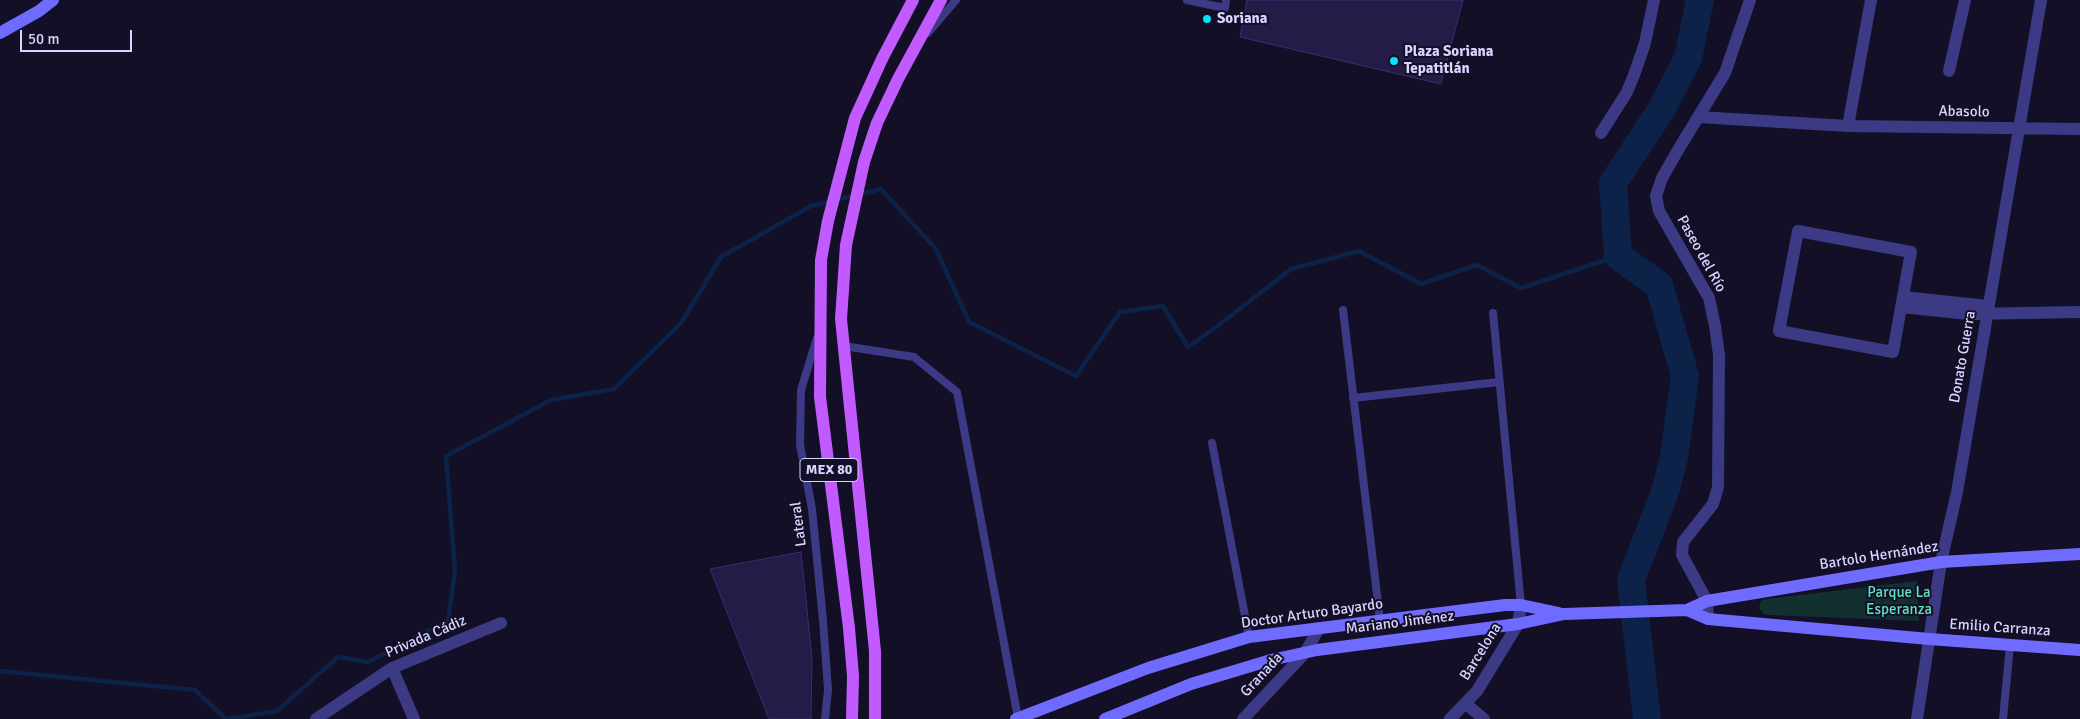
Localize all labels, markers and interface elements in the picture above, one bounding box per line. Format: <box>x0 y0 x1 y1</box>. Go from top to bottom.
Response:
place label: Soriana <box>1217 10 1267 28</box>
marker: Soriana <box>1201 13 1213 25</box>
scale bar <box>22 20 135 52</box>
text: 50 m <box>28 30 59 48</box>
place label: Plaza Soriana Tepatitlán <box>1404 43 1494 78</box>
marker: Plaza Soriana Tepatitlán <box>1388 55 1400 67</box>
street label: Abasolo <box>1938 103 1990 121</box>
street label: Paseo del Río <box>1673 212 1729 296</box>
street label: Donato Guerra <box>1946 310 1980 404</box>
road number: MEX 80 <box>800 458 858 482</box>
street label: Lateral <box>787 500 811 548</box>
street label: Bartolo Hernández <box>1818 538 1940 574</box>
park label: Parque La Esperanza <box>1866 584 1932 619</box>
street label: Doctor Arturo Bayardo <box>1240 595 1384 633</box>
street label: Mariano Jiménez <box>1345 607 1455 639</box>
street label: Privada Cádiz <box>383 612 469 662</box>
street label: Emilio Carranza <box>1949 615 2051 641</box>
street label: Barcelona <box>1456 620 1506 684</box>
street label: Granada <box>1237 649 1287 701</box>

